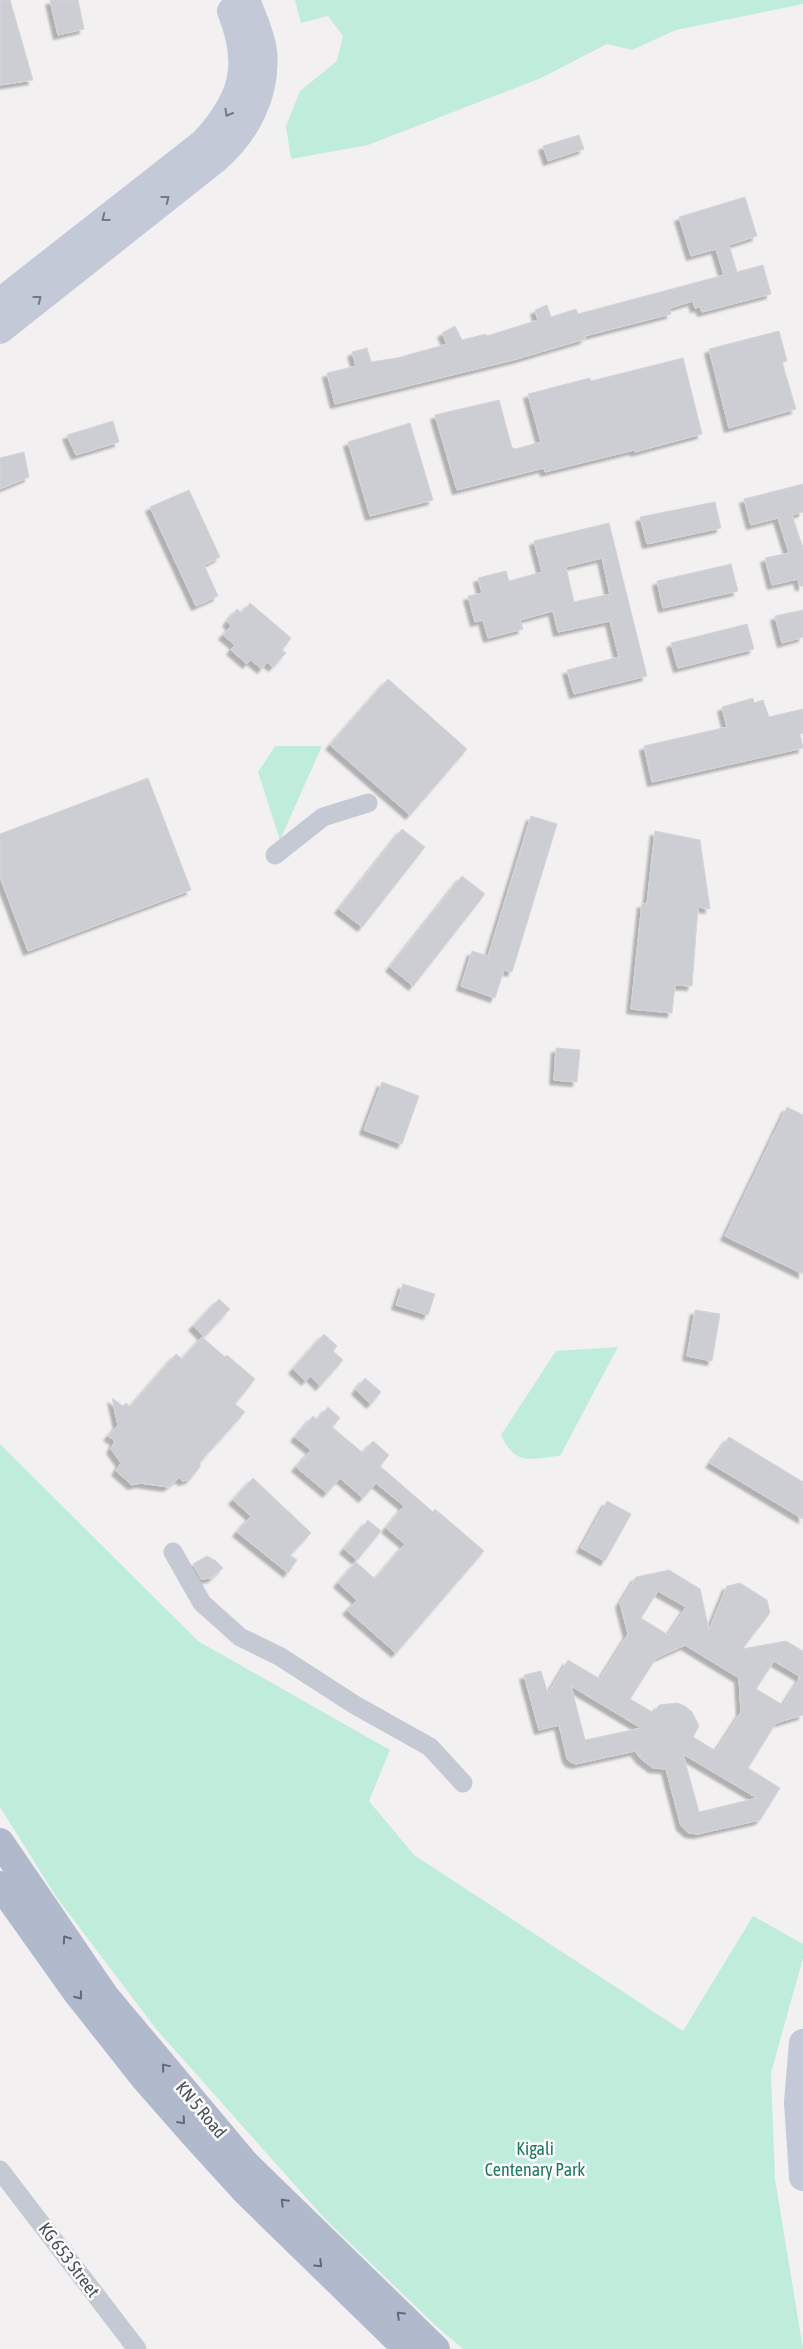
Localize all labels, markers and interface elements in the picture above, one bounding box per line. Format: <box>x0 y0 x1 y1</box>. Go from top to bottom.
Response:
one-way arrow <box>224 108 234 117</box>
one-way arrow <box>160 196 169 204</box>
one-way arrow <box>101 212 111 221</box>
one-way arrow <box>32 296 41 304</box>
one-way arrow <box>63 1935 72 1945</box>
one-way arrow <box>74 1990 82 1999</box>
one-way arrow <box>161 2064 170 2073</box>
street label: KN 5 Road <box>172 2077 231 2142</box>
one-way arrow <box>177 2116 186 2125</box>
park label: Kigali Centenary Park <box>485 2138 585 2180</box>
one-way arrow <box>281 2199 290 2208</box>
street label: KG 653 Street <box>35 2218 104 2301</box>
one-way arrow <box>313 2258 322 2267</box>
one-way arrow <box>397 2312 406 2321</box>

